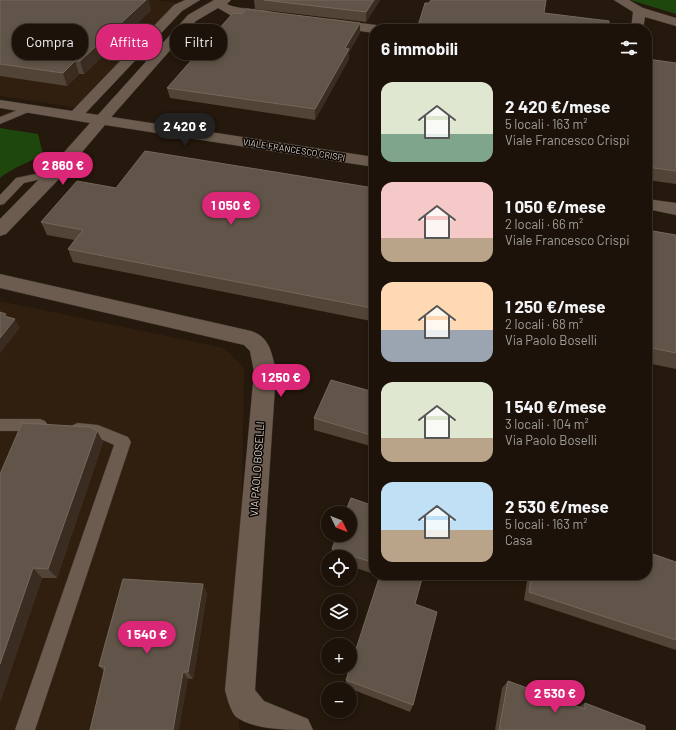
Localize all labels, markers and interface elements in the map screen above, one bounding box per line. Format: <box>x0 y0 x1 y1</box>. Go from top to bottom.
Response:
chip: Compra <box>12 24 88 60</box>
chip: Affitta <box>96 24 162 60</box>
chip: Filtri <box>170 24 227 60</box>
icon: filters <box>618 37 640 59</box>
text: 6 immobili <box>381 38 458 58</box>
text: 2 420 €/mese <box>505 96 610 116</box>
icon: home <box>413 98 461 146</box>
pin: 2 420 € <box>148 113 222 147</box>
text: 5 locali · 163 m² <box>505 116 588 132</box>
text: 2 420 € <box>163 118 207 134</box>
text: Viale Francesco Crispi <box>505 132 630 148</box>
street label: VIALE FRANCESCO CRISPI <box>242 136 346 163</box>
pin: 2 860 € <box>26 152 100 186</box>
text: 2 860 € <box>42 157 84 173</box>
pin: 1 050 € <box>194 192 268 226</box>
text: 1 050 €/mese <box>505 196 606 216</box>
text: 1 050 € <box>211 197 251 213</box>
icon: home <box>413 198 461 246</box>
text: 2 locali · 66 m² <box>505 216 583 232</box>
text: Viale Francesco Crispi <box>505 232 630 248</box>
text: 1 250 €/mese <box>505 296 606 316</box>
icon: home <box>413 298 461 346</box>
text: 2 locali · 68 m² <box>505 316 583 332</box>
text: Via Paolo Boselli <box>505 332 597 348</box>
pin: 1 250 € <box>244 364 318 398</box>
text: 1 250 € <box>261 369 301 385</box>
text: 1 540 €/mese <box>505 396 606 416</box>
icon: home <box>413 398 461 446</box>
text: 3 locali · 104 m² <box>505 416 589 432</box>
street label: VIA PAOLO BOSELLI <box>247 421 266 517</box>
text: Via Paolo Boselli <box>505 432 597 448</box>
text: 2 530 €/mese <box>505 496 609 516</box>
icon: home <box>413 498 461 546</box>
north arrow <box>321 506 357 542</box>
map controls <box>321 506 357 718</box>
text: 5 locali · 163 m² <box>505 516 588 532</box>
text: Casa <box>505 532 532 548</box>
button: locate <box>321 550 357 586</box>
button: layers <box>321 594 357 630</box>
pin: 1 540 € <box>110 621 184 655</box>
text: 1 540 € <box>127 626 167 642</box>
button: + <box>321 638 357 674</box>
pin: 2 530 € <box>518 680 592 714</box>
button: − <box>321 682 357 718</box>
text: 2 530 € <box>534 685 576 701</box>

